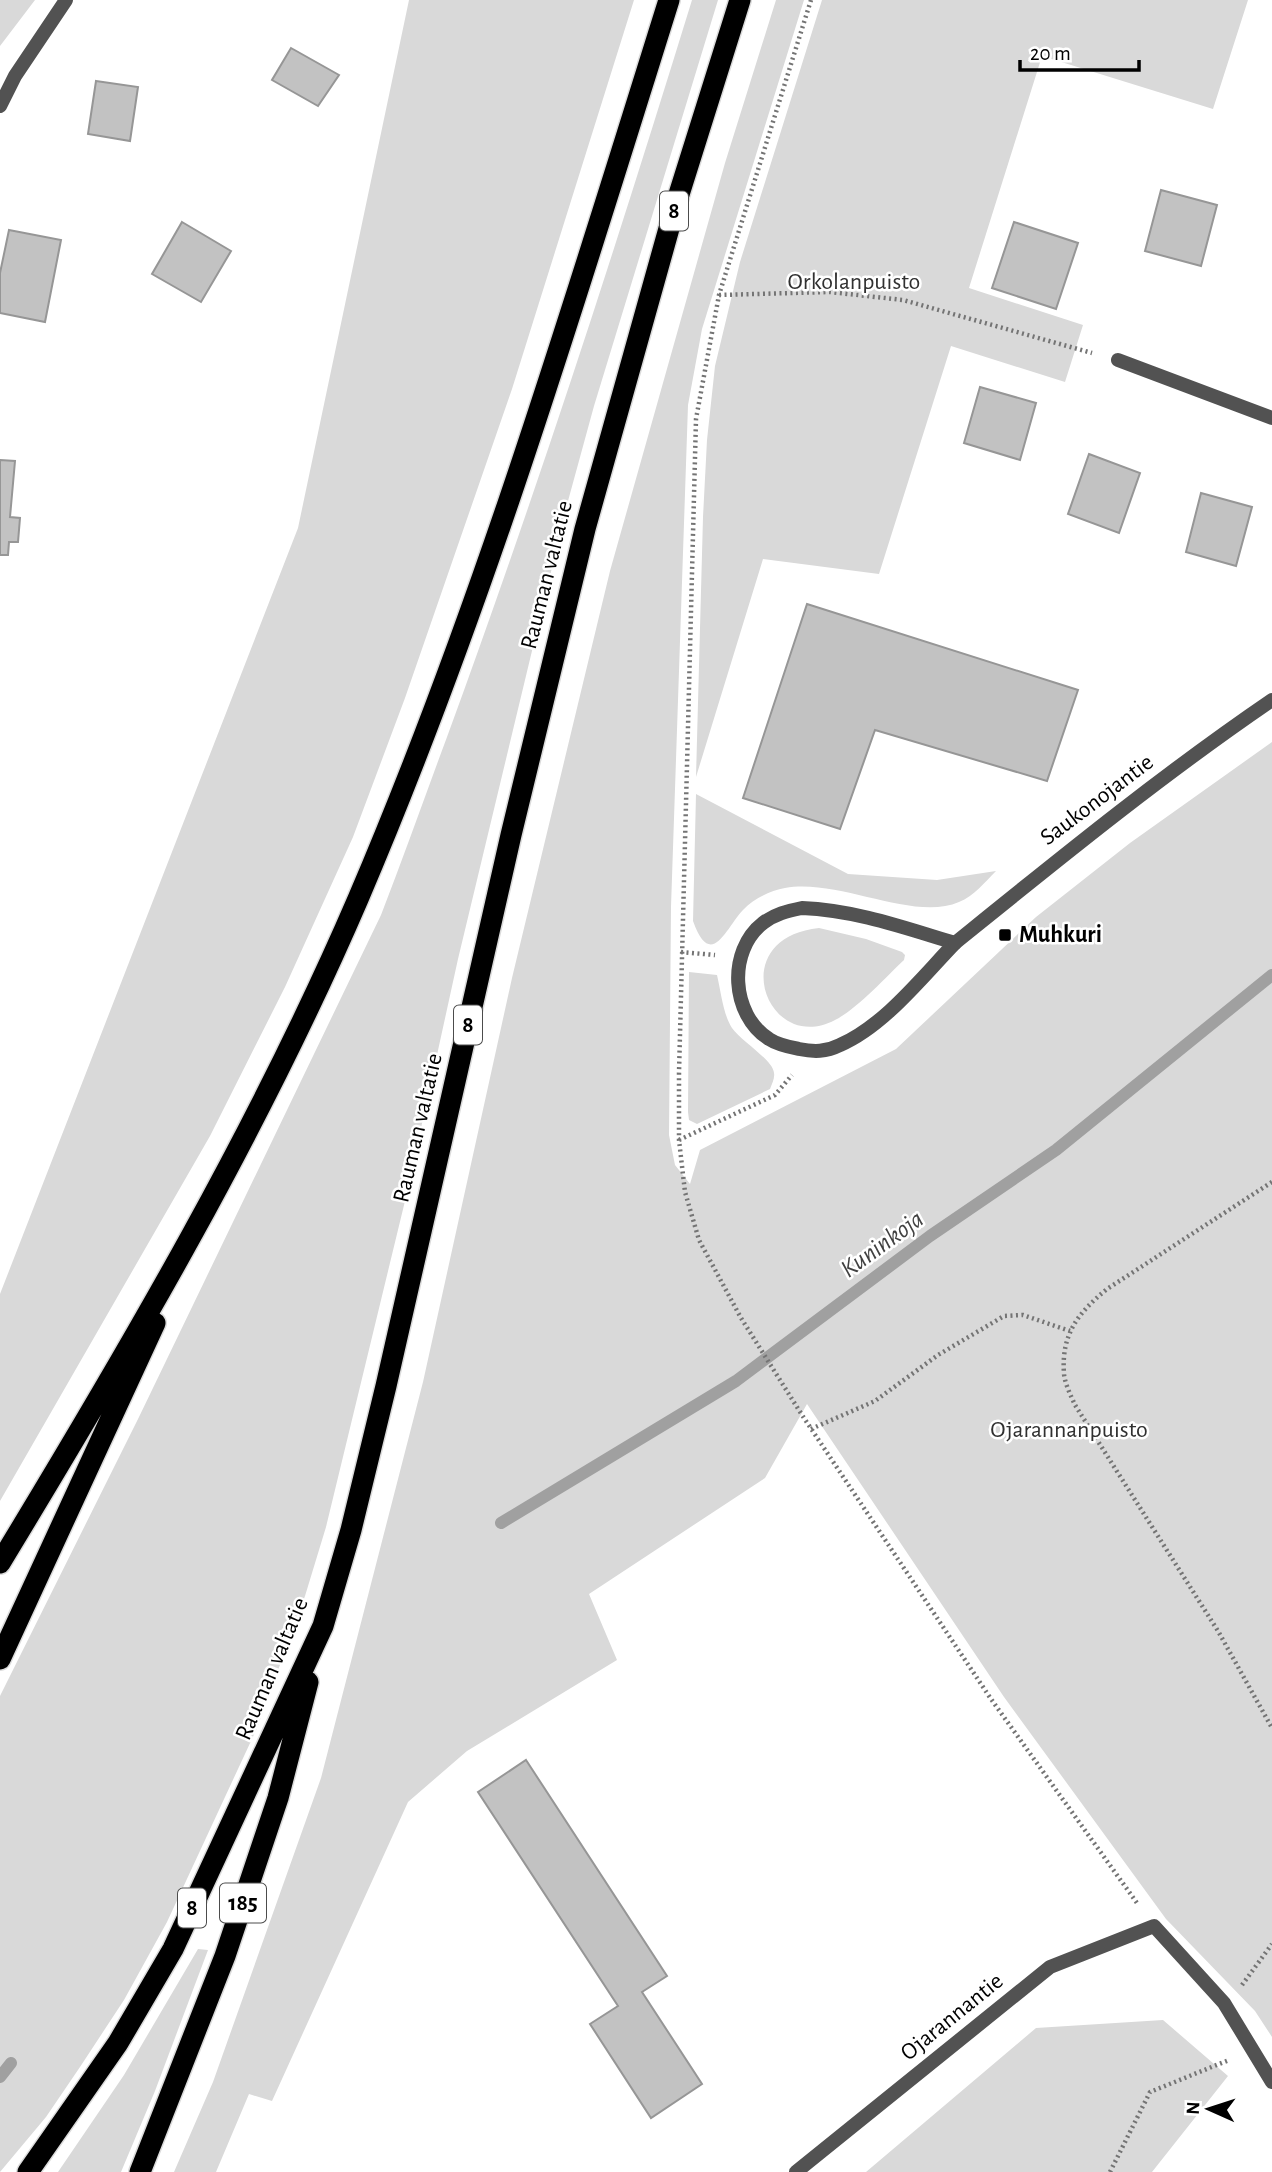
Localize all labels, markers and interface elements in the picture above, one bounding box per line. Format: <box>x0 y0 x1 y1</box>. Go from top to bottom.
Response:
scale bar <box>1020 28 1139 72</box>
text: 20 m <box>1030 43 1071 64</box>
road number: 8 <box>660 192 688 230</box>
park label: Orkolanpuisto <box>788 270 920 294</box>
street label: Rauman valtatie <box>517 498 577 652</box>
street label: Saukonojantie <box>1036 750 1158 850</box>
place label: Muhkuri <box>1019 923 1102 947</box>
marker: Muhkuri <box>997 927 1013 943</box>
road number: 8 <box>454 1006 482 1044</box>
street label: Rauman valtatie <box>389 1051 447 1205</box>
water label: Kuninkoja <box>836 1205 928 1283</box>
park label: Ojarannanpuisto <box>990 1418 1148 1442</box>
street label: Rauman valtatie <box>231 1594 313 1744</box>
road number: 185 <box>220 1884 266 1922</box>
road number: 8 <box>178 1888 206 1927</box>
street label: Ojarannantie <box>896 1969 1008 2065</box>
north arrow <box>1174 2074 1244 2144</box>
text: N <box>1184 2101 1203 2115</box>

